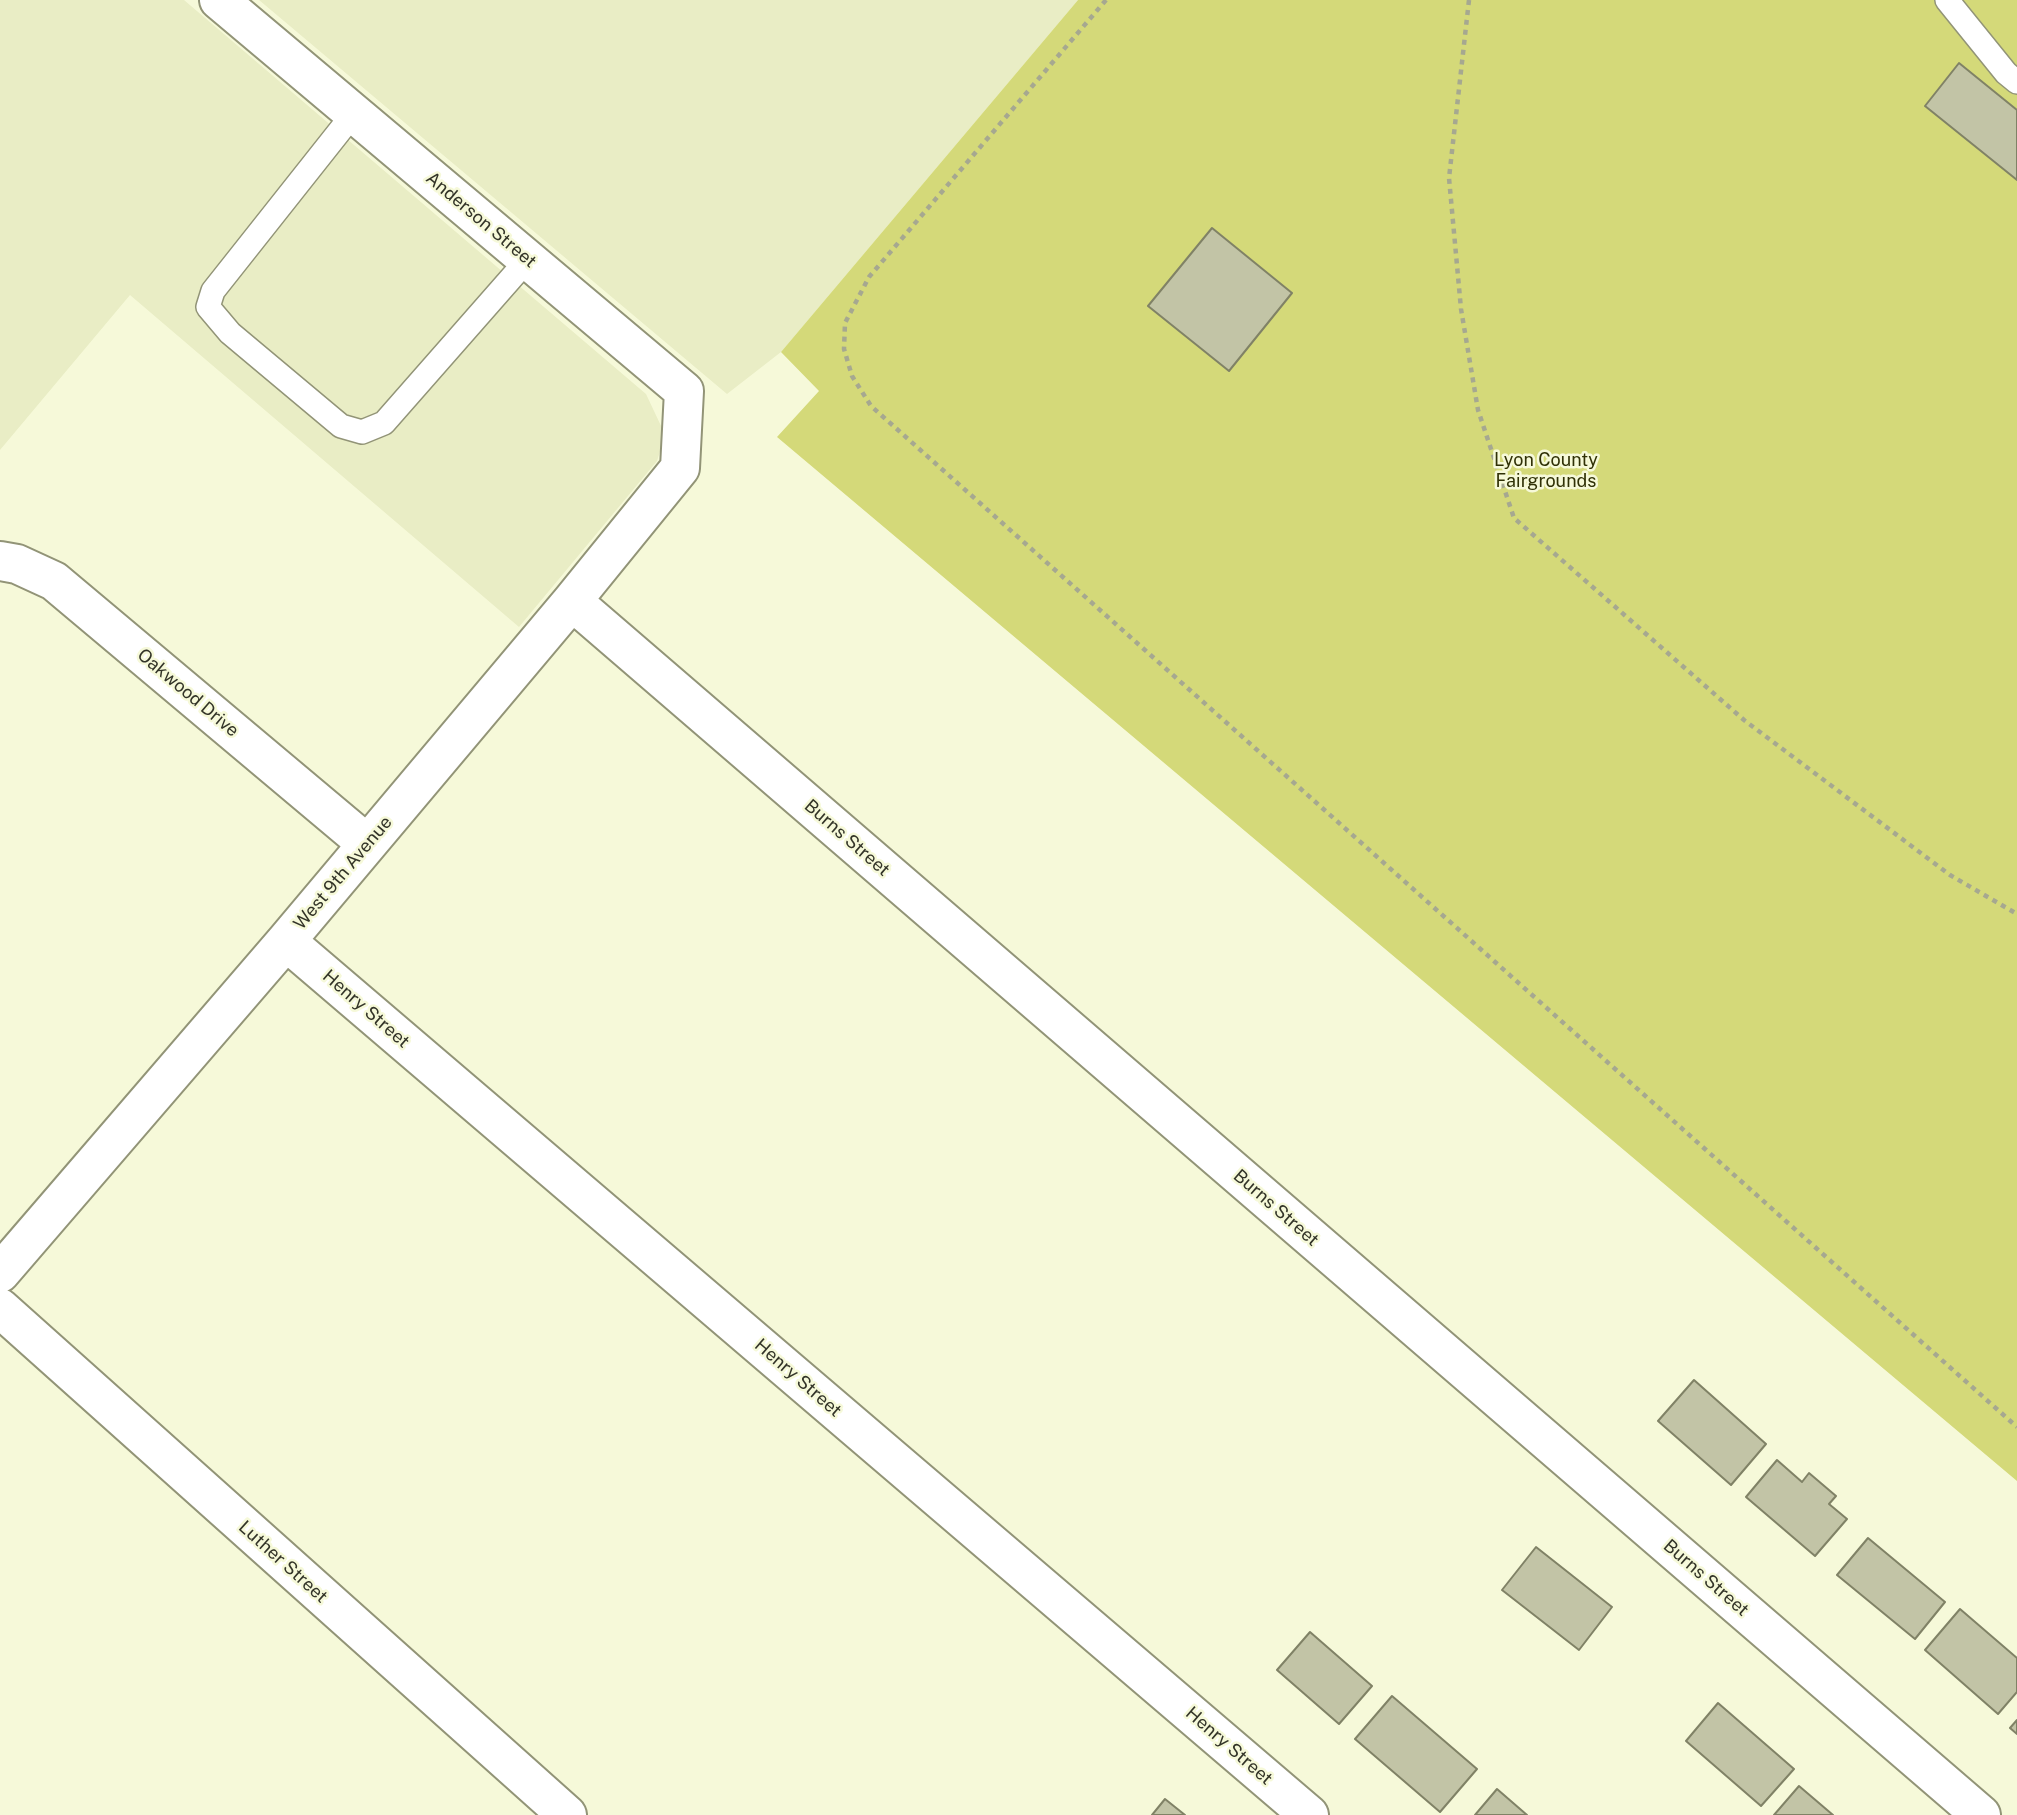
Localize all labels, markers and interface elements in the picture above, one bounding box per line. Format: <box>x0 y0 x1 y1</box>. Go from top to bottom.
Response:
street label: Anderson Street <box>421 167 541 273</box>
park label: Lyon County Fairgrounds <box>1494 449 1598 491</box>
street label: Oakwood Drive <box>133 644 243 742</box>
street label: Burns Street <box>800 795 894 881</box>
street label: West 9th Avenue <box>289 812 397 934</box>
street label: Henry Street <box>318 965 414 1053</box>
street label: Burns Street <box>1229 1165 1323 1251</box>
street label: Henry Street <box>750 1334 846 1422</box>
street label: Luther Street <box>234 1516 332 1608</box>
street label: Burns Street <box>1659 1535 1753 1621</box>
street label: Henry Street <box>1181 1702 1277 1790</box>

